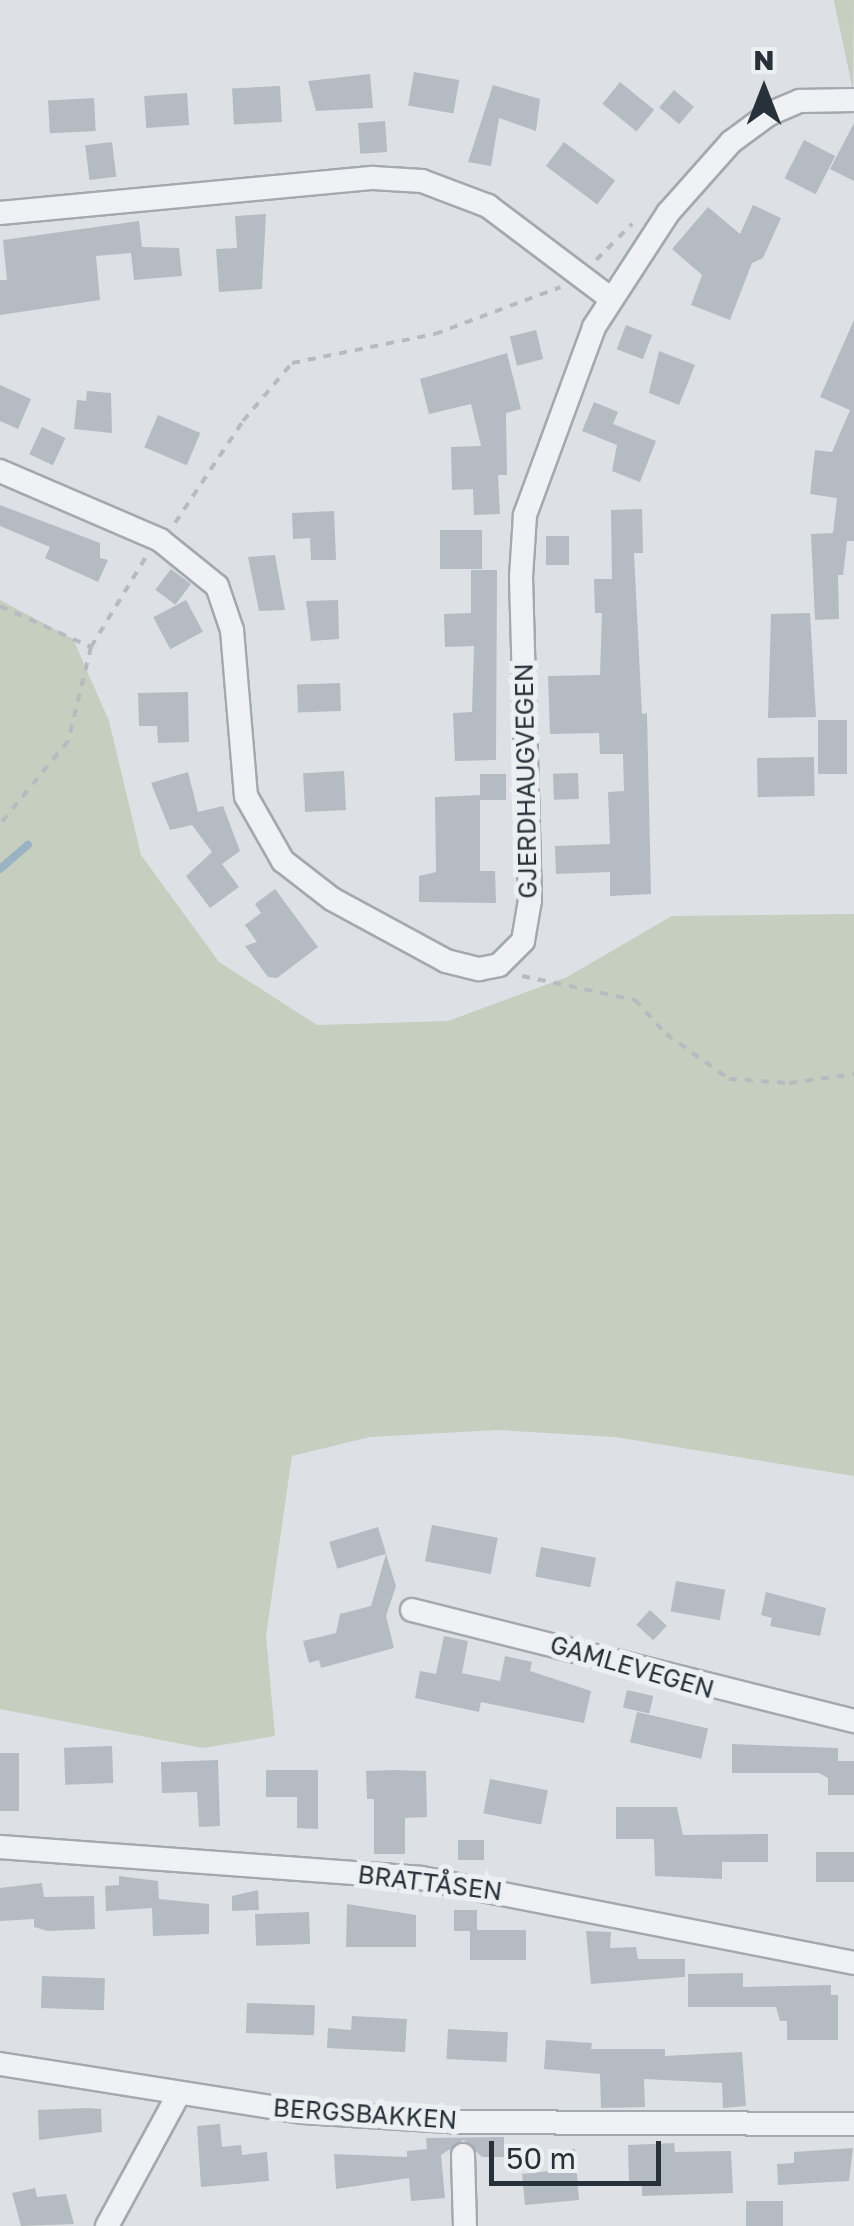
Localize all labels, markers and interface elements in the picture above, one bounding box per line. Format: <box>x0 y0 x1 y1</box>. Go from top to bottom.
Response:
north arrow <box>714 40 814 140</box>
text: N <box>753 43 775 76</box>
street label: GJERDHAUGVEGEN <box>509 663 543 899</box>
street label: GAMLEVEGEN <box>547 1629 717 1705</box>
street label: BRATTÅSEN <box>356 1859 504 1907</box>
street label: BERGSBAKKEN <box>272 2093 458 2135</box>
scale bar <box>494 2121 666 2183</box>
text: 50 m <box>506 2140 576 2176</box>

